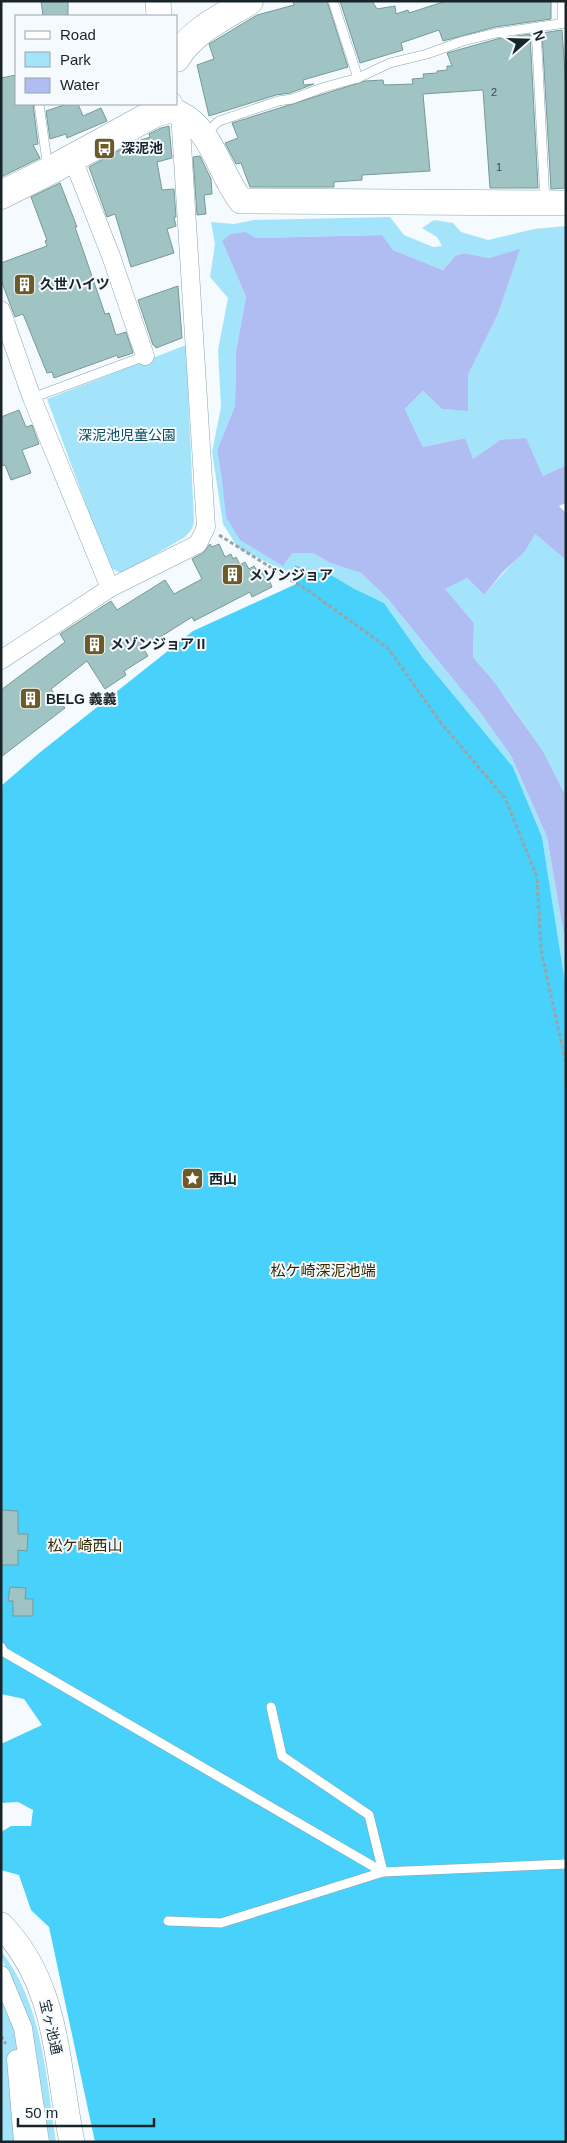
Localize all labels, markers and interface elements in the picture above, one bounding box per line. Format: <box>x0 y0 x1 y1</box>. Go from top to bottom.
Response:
legend <box>15 15 178 105</box>
north arrow <box>502 15 552 65</box>
text: Road <box>60 26 96 43</box>
text: N <box>530 28 548 43</box>
text: Park <box>60 51 91 68</box>
text: Water <box>60 76 99 93</box>
house number: 2 <box>491 86 497 98</box>
bus stop icon: 深泥池 <box>93 136 117 160</box>
place label: 深泥池 <box>121 140 163 156</box>
house number: 1 <box>496 161 502 173</box>
building icon: 久世ハイツ <box>12 272 36 296</box>
place label: 久世ハイツ <box>40 276 110 292</box>
park label: 深泥池児童公園 <box>78 427 176 443</box>
building icon: メゾンジョア <box>221 563 245 587</box>
place label: メゾンジョア <box>249 567 333 583</box>
building icon: メゾンジョアⅡ <box>82 632 106 656</box>
place label: メゾンジョアⅡ <box>110 636 208 652</box>
building icon: BELG 義義 <box>18 687 42 711</box>
place label: BELG 義義 <box>46 691 117 707</box>
place icon: 西山 <box>181 1167 205 1191</box>
place label: 西山 <box>209 1171 237 1187</box>
district label: 松ケ崎深泥池端 <box>270 1262 376 1279</box>
district label: 松ケ崎西山 <box>47 1537 123 1554</box>
street label: 宝ヶ池通 <box>37 1998 65 2056</box>
scale bar <box>18 2096 154 2128</box>
text: 50 m <box>25 2104 58 2121</box>

